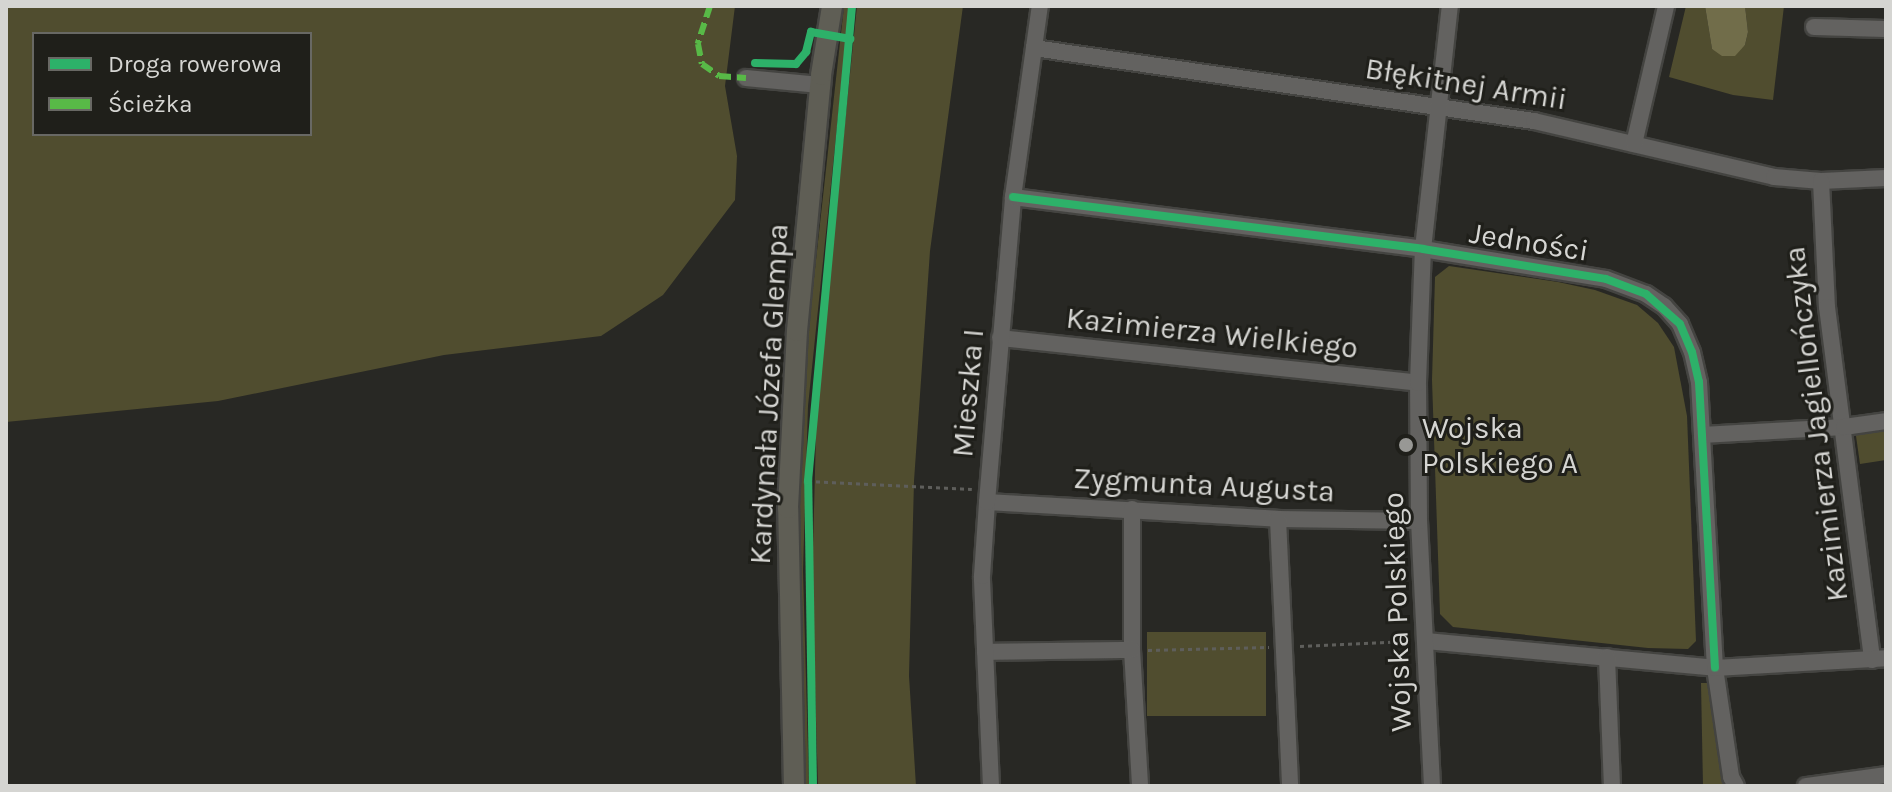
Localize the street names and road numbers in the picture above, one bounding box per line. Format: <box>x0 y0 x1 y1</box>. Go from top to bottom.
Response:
street label: Błękitnej Armii <box>1363 50 1569 118</box>
street label: Jedności <box>1467 215 1591 269</box>
street label: Kardynała Józefa Glempa <box>742 223 796 565</box>
street label: Kazimierza Jagiellończyka <box>1776 244 1856 604</box>
street label: Kazimierza Wielkiego <box>1064 300 1360 366</box>
street label: Mieszka I <box>944 327 992 459</box>
street label: Zygmunta Augusta <box>1072 460 1336 510</box>
street label: Wojska Polskiego <box>1375 492 1419 732</box>

